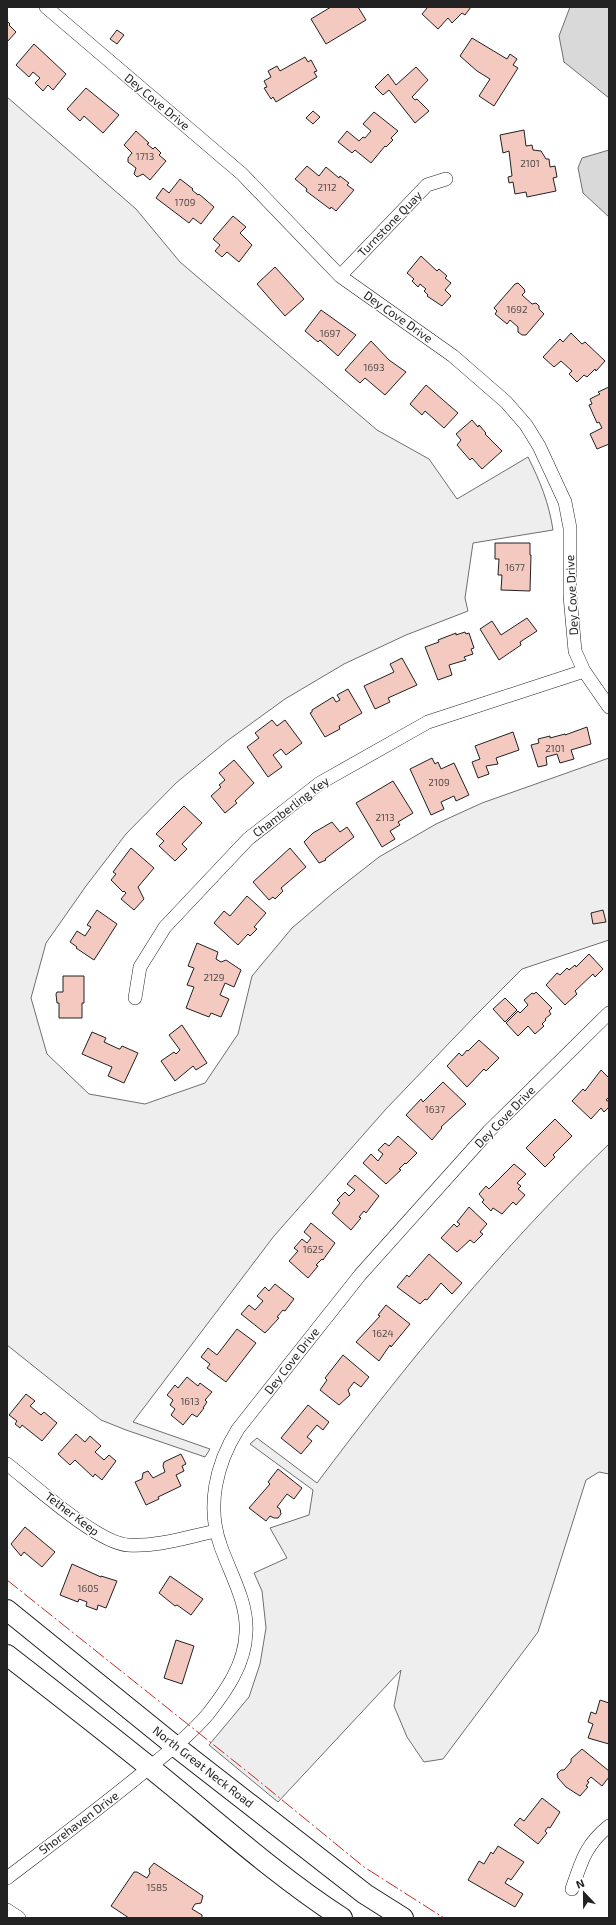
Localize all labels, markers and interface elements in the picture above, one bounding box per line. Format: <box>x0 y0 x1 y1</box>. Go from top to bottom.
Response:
street label: Dey Cove Drive <box>122 70 193 133</box>
house number: 1713 <box>136 150 154 162</box>
house number: 2101 <box>520 157 540 169</box>
house number: 2112 <box>317 181 337 193</box>
street label: Turnstone Quay <box>354 187 425 260</box>
house number: 1709 <box>175 196 196 208</box>
street label: Dey Cove Drive <box>362 287 436 345</box>
house number: 1692 <box>506 303 528 315</box>
house number: 1697 <box>320 327 340 339</box>
house number: 1693 <box>364 361 384 373</box>
street label: Dey Cove Drive <box>562 554 580 636</box>
house number: 1677 <box>505 561 525 573</box>
house number: 2101 <box>545 742 565 754</box>
street label: Chamberling Key <box>250 773 332 839</box>
house number: 2109 <box>428 776 450 788</box>
house number: 2113 <box>375 811 395 823</box>
house number: 2129 <box>204 971 225 983</box>
street label: Dey Cove Drive <box>471 1082 537 1150</box>
house number: 1637 <box>425 1103 445 1115</box>
house number: 1625 <box>303 1243 323 1255</box>
street label: Dey Cove Drive <box>261 1324 322 1396</box>
house number: 1624 <box>372 1327 394 1339</box>
house number: 1613 <box>180 1395 200 1407</box>
street label: Tether Keep <box>43 1488 102 1538</box>
house number: 1605 <box>77 1582 99 1594</box>
street label: North Great Neck Road <box>151 1723 257 1810</box>
street label: Shorehaven Drive <box>36 1788 121 1857</box>
north arrow <box>564 1873 604 1913</box>
text: N <box>574 1876 586 1891</box>
house number: 1585 <box>147 1881 167 1893</box>

